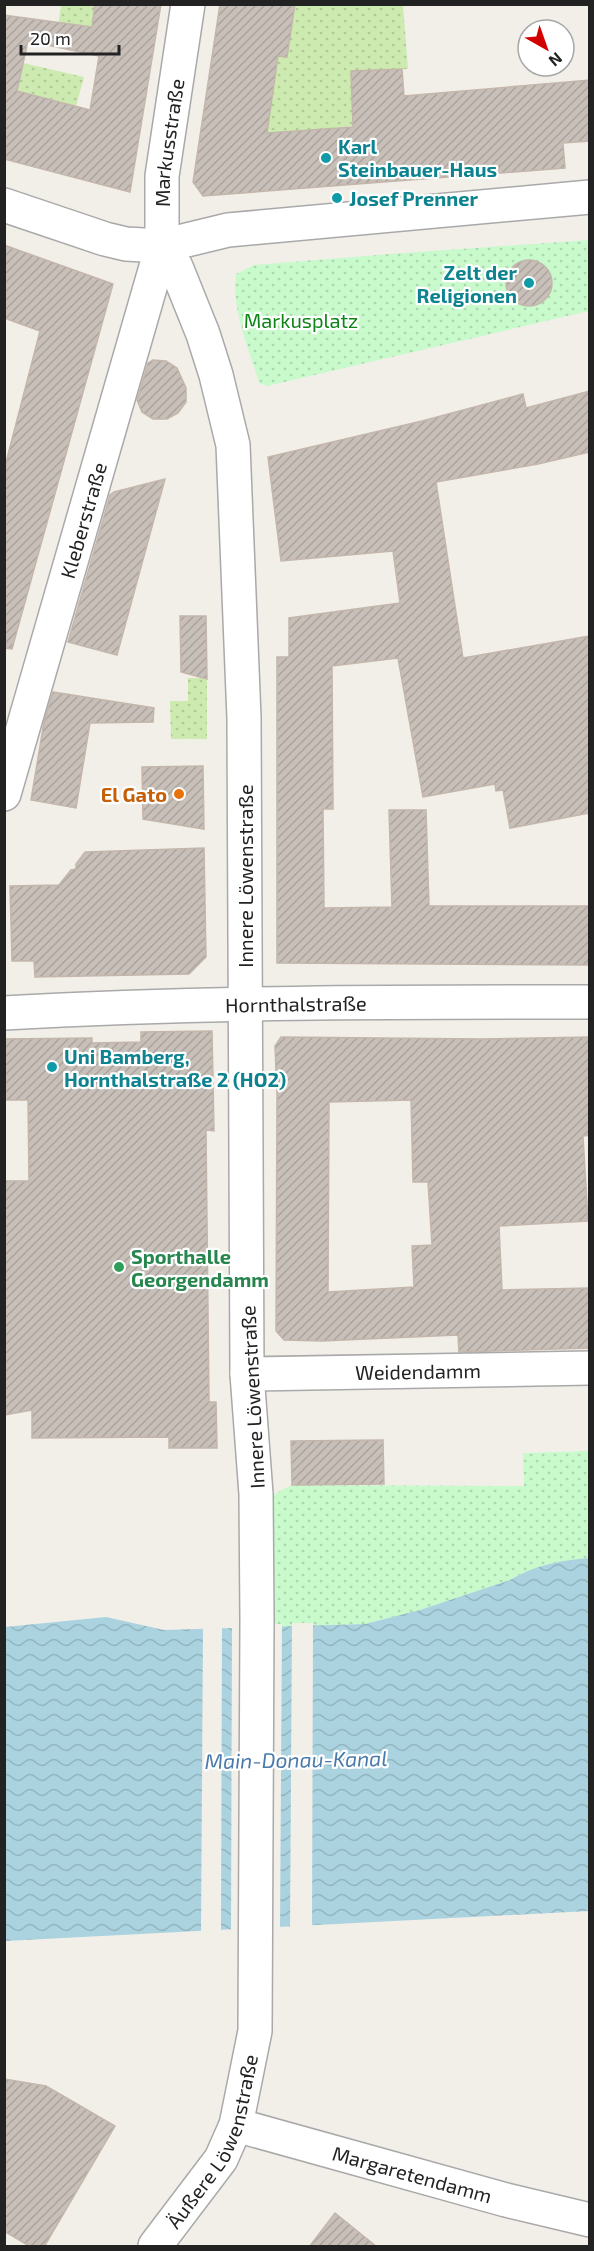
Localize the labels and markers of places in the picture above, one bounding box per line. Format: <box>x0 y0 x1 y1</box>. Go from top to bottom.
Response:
place label: Karl Steinbauer-Haus <box>338 134 497 181</box>
marker: Karl Steinbauer-Haus <box>319 151 333 165</box>
place label: Josef Prenner <box>349 186 478 210</box>
marker: Josef Prenner <box>330 191 344 205</box>
place label: Zelt der Religionen <box>417 260 517 307</box>
marker: Zelt der Religionen <box>522 276 536 290</box>
place label: El Gato <box>101 782 167 806</box>
marker: El Gato <box>172 787 186 801</box>
place label: Uni Bamberg, Hornthalstraße 2 (HO2) <box>64 1044 286 1091</box>
marker: Uni Bamberg, Hornthalstraße 2 (HO2) <box>45 1060 59 1074</box>
place label: Sporthalle Georgendamm <box>131 1244 269 1291</box>
marker: Sporthalle Georgendamm <box>112 1260 126 1274</box>

